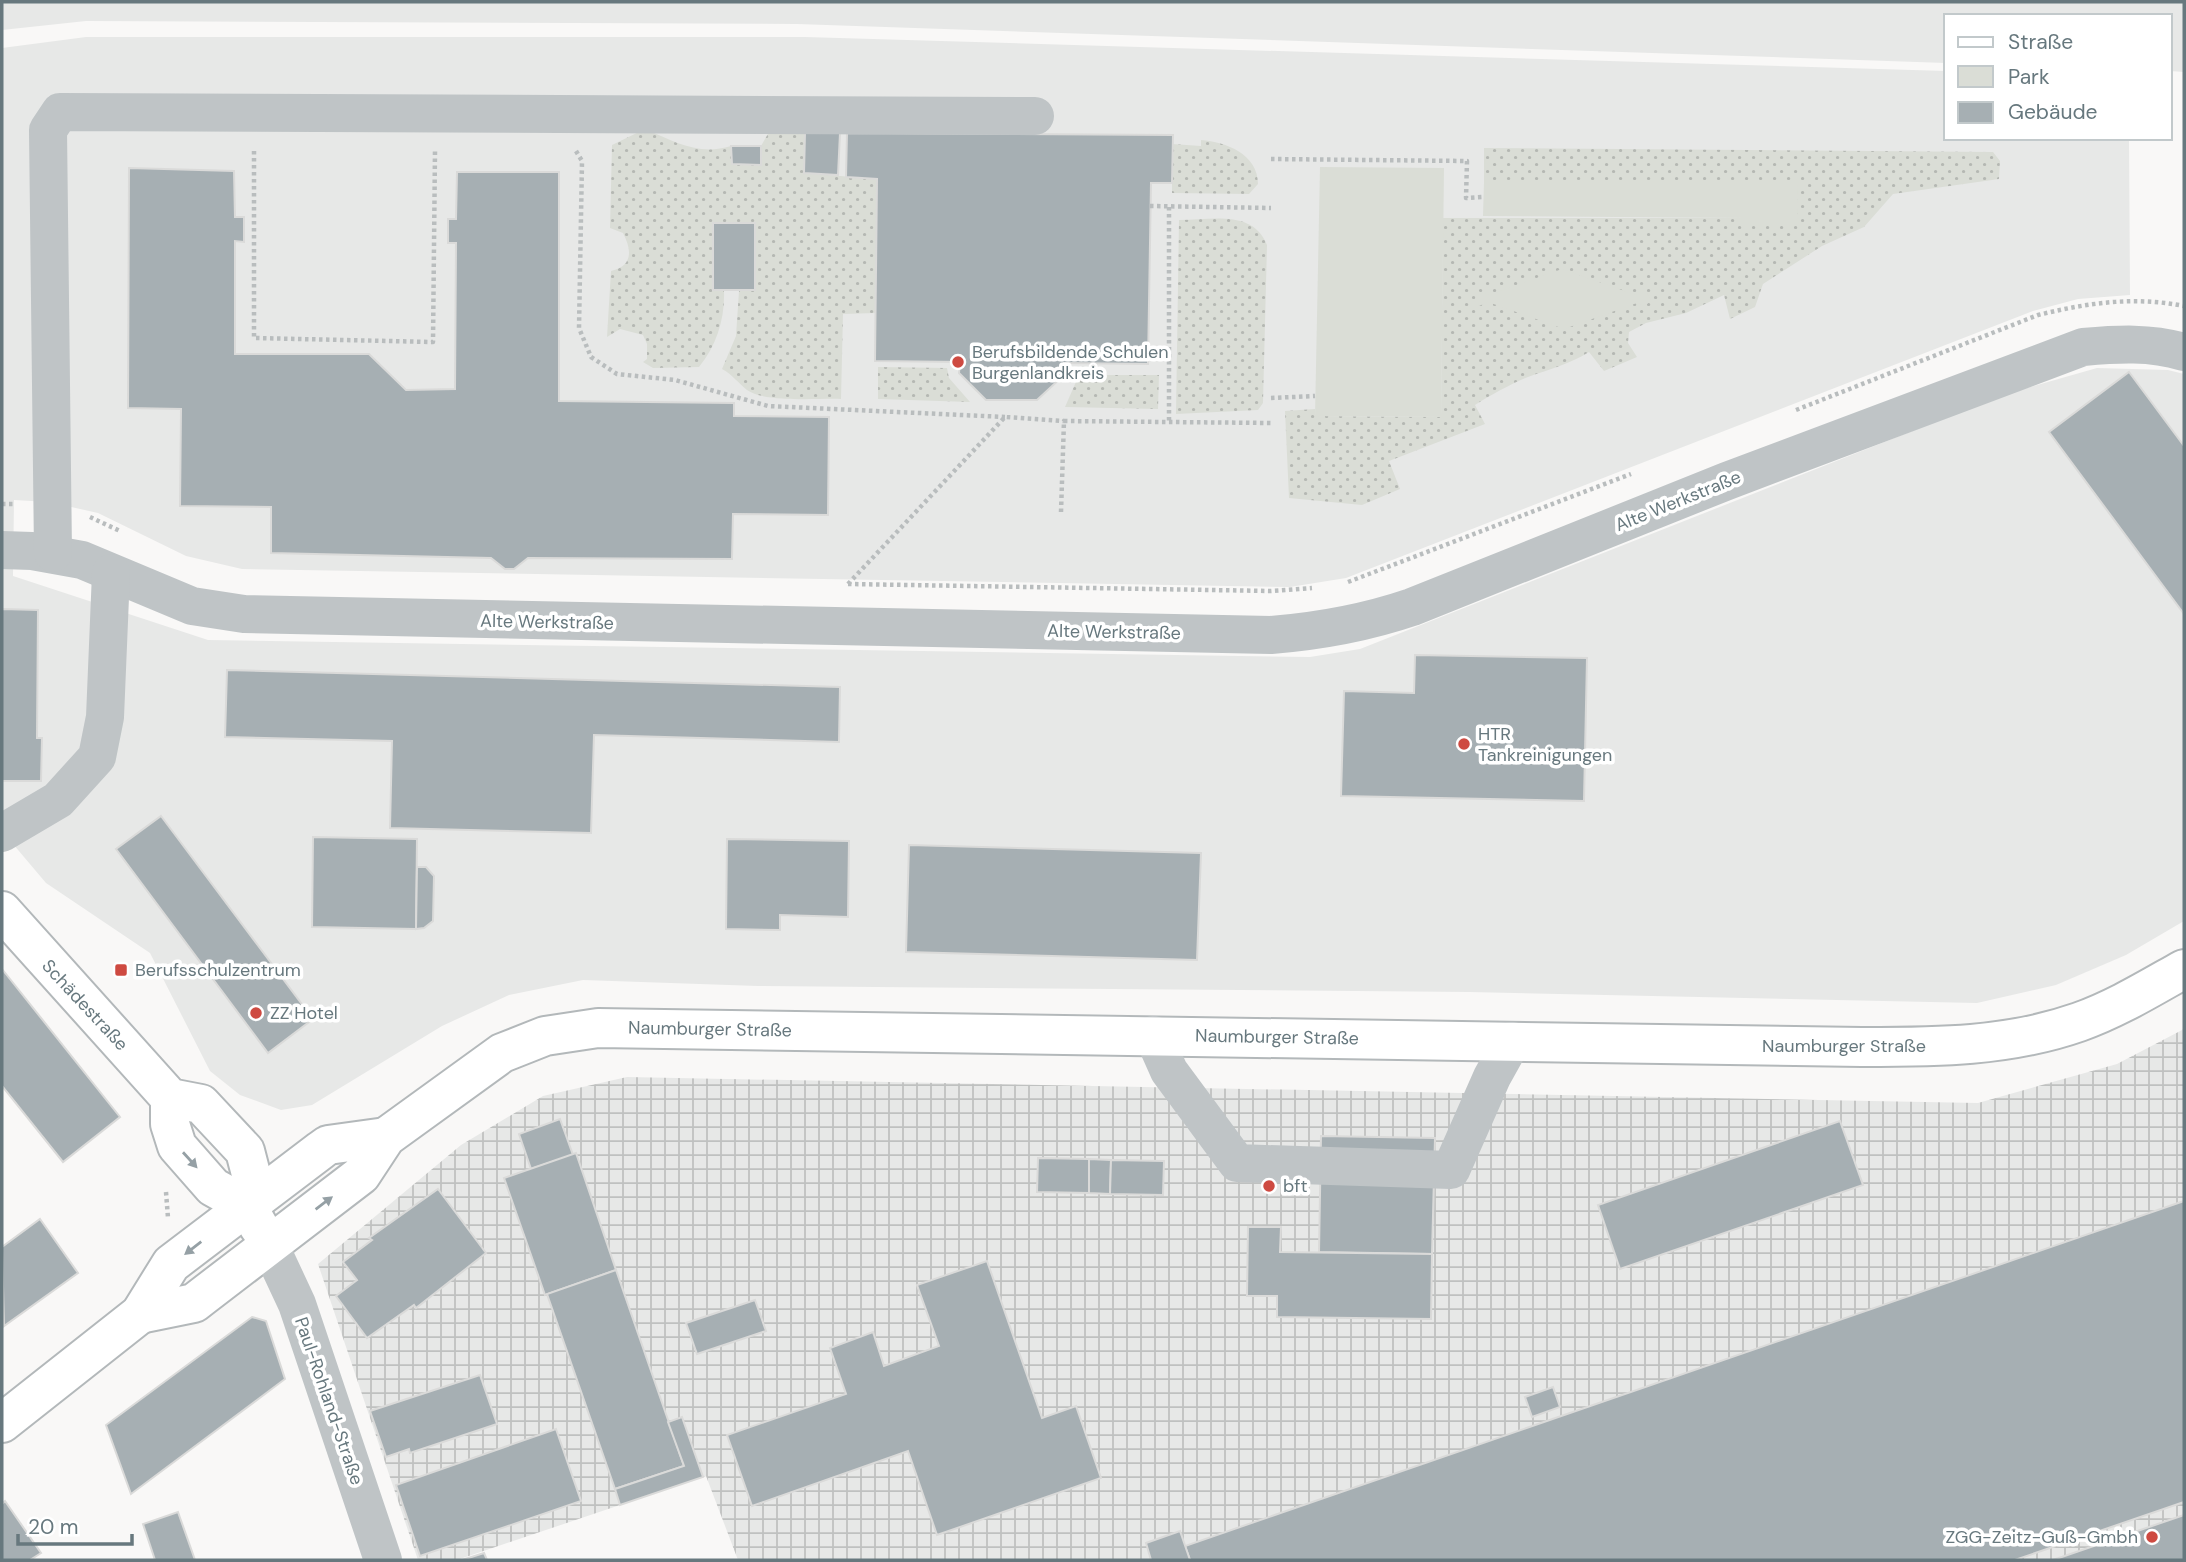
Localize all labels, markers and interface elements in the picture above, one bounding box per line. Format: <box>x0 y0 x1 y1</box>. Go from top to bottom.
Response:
legend <box>1944 14 2172 140</box>
text: Straße <box>2008 28 2073 56</box>
text: Park <box>2008 63 2050 91</box>
text: Gebäude <box>2008 98 2098 126</box>
place label: Berufsbildende Schulen Burgenlandkreis <box>972 340 1169 385</box>
marker: Berufsbildende Schulen Burgenlandkreis <box>950 354 966 370</box>
street label: Alte Werkstraße <box>1611 465 1745 537</box>
street label: Alte Werkstraße <box>480 609 614 635</box>
street label: Alte Werkstraße <box>1047 619 1181 645</box>
place label: HTR Tankreinigungen <box>1478 722 1612 767</box>
marker: HTR Tankreinigungen <box>1456 736 1472 752</box>
street label: Schädestraße <box>37 954 133 1056</box>
place label: Berufsschulzentrum <box>135 958 301 982</box>
marker: Berufsschulzentrum <box>113 962 129 978</box>
place label: ZZ Hotel <box>270 1001 338 1025</box>
marker: ZZ Hotel <box>248 1005 264 1021</box>
street label: Naumburger Straße <box>628 1016 792 1042</box>
street label: Naumburger Straße <box>1195 1024 1359 1050</box>
street label: Naumburger Straße <box>1762 1034 1926 1058</box>
one-way arrow <box>181 1151 197 1168</box>
place label: bft <box>1283 1174 1307 1198</box>
marker: bft <box>1261 1178 1277 1194</box>
one-way arrow <box>314 1196 333 1210</box>
one-way arrow <box>184 1240 202 1254</box>
street label: Paul-Rohland-Straße <box>289 1314 369 1488</box>
scale bar <box>18 1502 131 1546</box>
text: 20 m <box>28 1513 79 1541</box>
place label: ZGG-Zeitz-Guß-Gmbh <box>1945 1525 2138 1549</box>
marker: ZGG-Zeitz-Guß-Gmbh <box>2144 1529 2160 1545</box>

